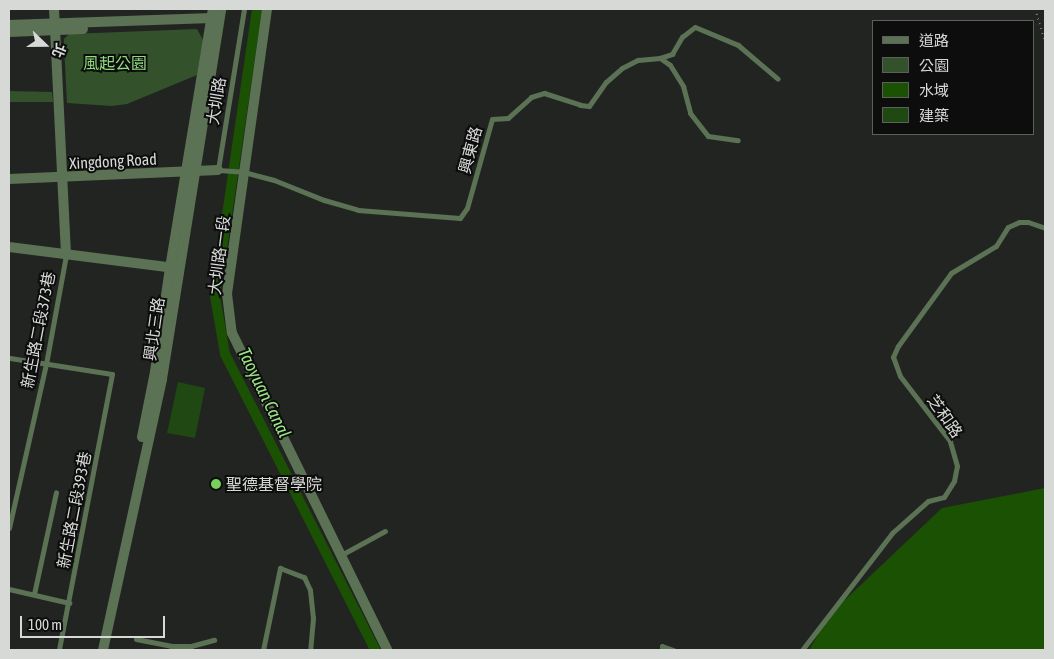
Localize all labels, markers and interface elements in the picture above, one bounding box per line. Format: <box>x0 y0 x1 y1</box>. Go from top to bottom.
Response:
north arrow <box>20 20 70 70</box>
legend <box>872 20 1034 135</box>
text: 道路 <box>919 32 949 49</box>
text: 北 <box>49 41 69 60</box>
park label: 風起公園 <box>83 53 147 73</box>
text: 公園 <box>919 57 949 74</box>
street label: 大圳路 <box>203 76 229 126</box>
text: 水域 <box>919 82 949 99</box>
text: 建築 <box>919 107 949 124</box>
street label: 興東路 <box>455 124 485 176</box>
street label: Xingdong Road <box>69 149 157 173</box>
street label: 大圳路一段 <box>205 214 233 296</box>
street label: 新生路二段373巷 <box>17 270 59 390</box>
street label: 興北三路 <box>140 296 168 362</box>
water label: Taoyuan Canal <box>233 344 295 442</box>
street label: 芝和路 <box>923 391 967 441</box>
street label: 新生路二段393巷 <box>53 450 95 570</box>
place label: 聖德基督學院 <box>226 474 322 494</box>
marker: 聖德基督學院 <box>210 478 222 490</box>
scale bar <box>22 606 168 638</box>
text: 100 m <box>28 616 62 633</box>

